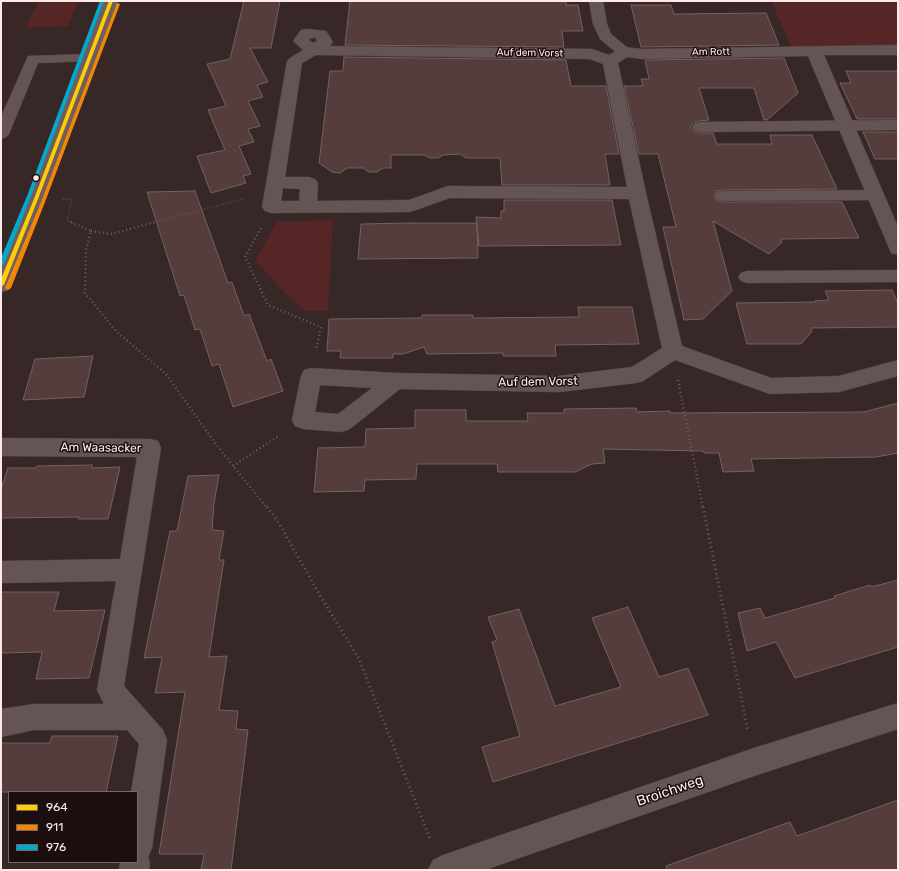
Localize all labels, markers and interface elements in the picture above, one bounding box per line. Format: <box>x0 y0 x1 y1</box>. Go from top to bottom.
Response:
street label: Auf dem Vorst <box>497 46 563 60</box>
street label: Am Rott <box>692 46 730 58</box>
unlabelled marker <box>31 173 41 183</box>
street label: Auf dem Vorst <box>498 374 578 390</box>
street label: Am Waasacker <box>60 440 142 456</box>
street label: Broichweg <box>634 772 706 810</box>
legend <box>8 791 138 863</box>
text: 964 <box>46 800 68 814</box>
text: 911 <box>46 820 63 834</box>
text: 976 <box>46 840 66 854</box>

